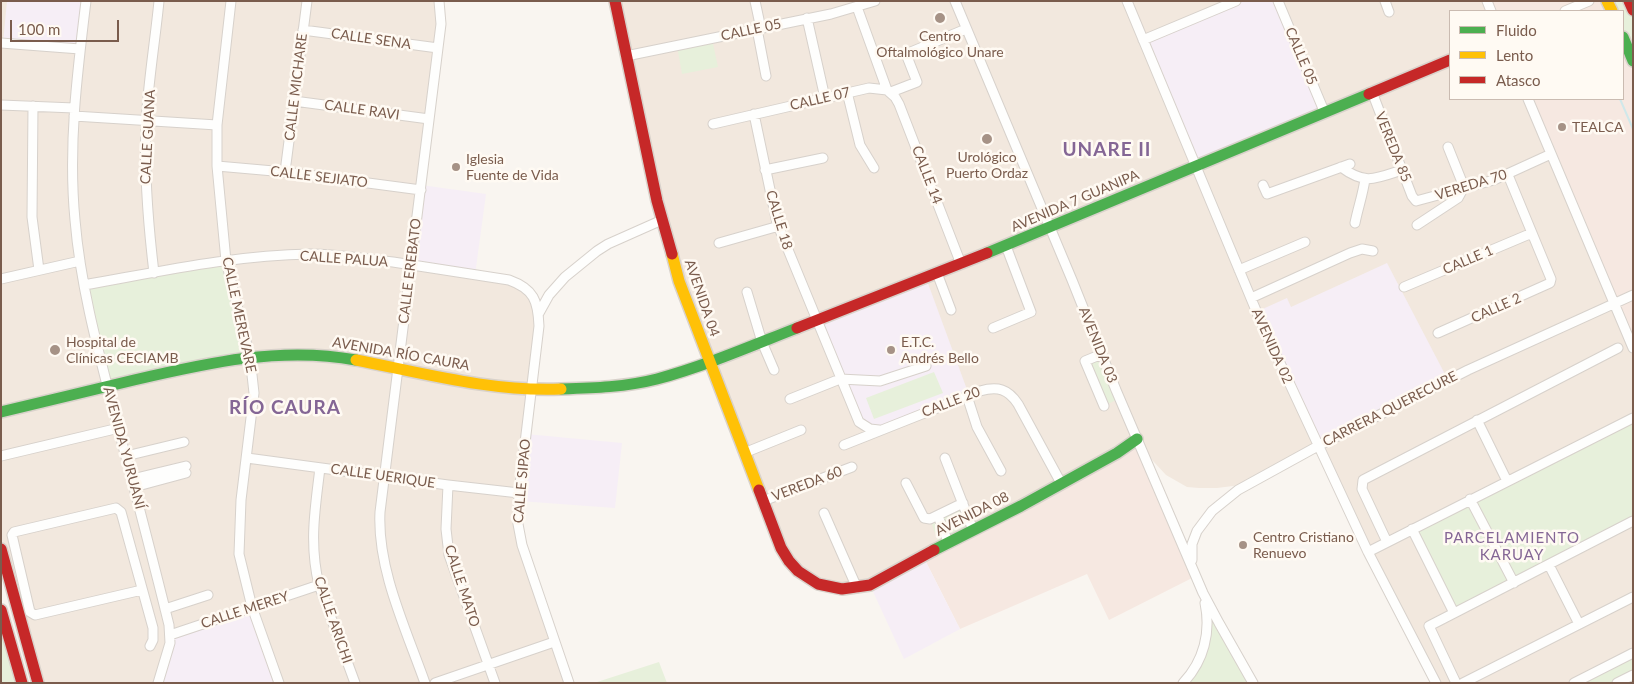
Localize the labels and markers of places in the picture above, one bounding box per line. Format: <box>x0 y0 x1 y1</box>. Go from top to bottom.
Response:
marker: Centro Oftalmológico Unare <box>933 11 947 25</box>
place label: Centro Oftalmológico Unare <box>876 28 1004 60</box>
place label: TEALCA <box>1572 119 1623 135</box>
marker: TEALCA <box>1556 121 1568 133</box>
marker: Urológico Puerto Ordaz <box>980 132 994 146</box>
place label: Urológico Puerto Ordaz <box>946 149 1028 182</box>
place label: Iglesia Fuente de Vida <box>466 151 559 184</box>
marker: Iglesia Fuente de Vida <box>450 161 462 173</box>
place label: Hospital de Clínicas CECIAMB <box>66 334 178 367</box>
place label: E.T.C. Andrés Bello <box>901 334 979 367</box>
marker: Hospital de Clínicas CECIAMB <box>48 343 62 357</box>
marker: E.T.C. Andrés Bello <box>885 344 897 356</box>
place label: Centro Cristiano Renuevo <box>1253 529 1354 562</box>
marker: Centro Cristiano Renuevo <box>1237 539 1249 551</box>

